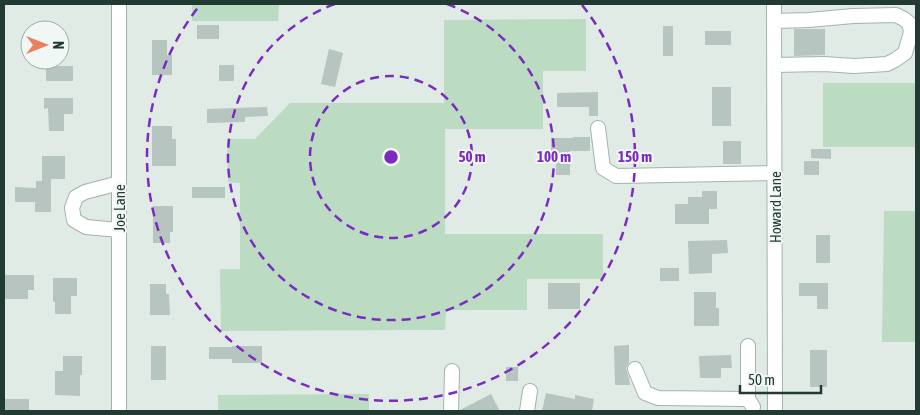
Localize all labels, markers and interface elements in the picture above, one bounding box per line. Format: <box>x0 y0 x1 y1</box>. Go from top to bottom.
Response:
north arrow <box>20 20 70 70</box>
text: N <box>50 41 66 49</box>
centre of rings <box>382 148 400 166</box>
text: 50 m <box>459 148 486 165</box>
text: 100 m <box>537 148 571 165</box>
text: 150 m <box>618 148 652 165</box>
street label: Howard Lane <box>767 171 784 243</box>
street label: Joe Lane <box>111 184 128 232</box>
scale bar <box>740 362 821 394</box>
text: 50 m <box>748 371 775 388</box>

